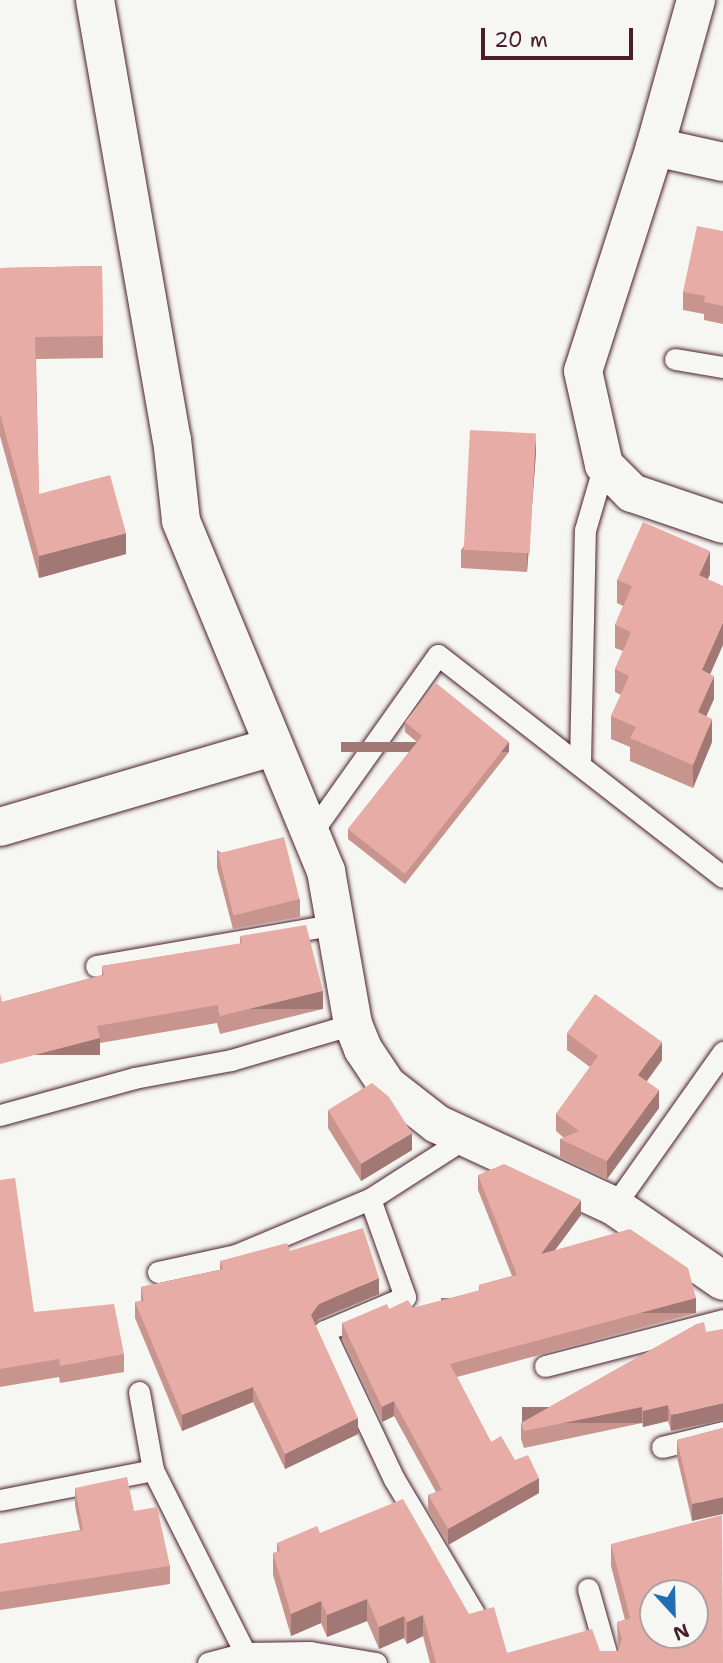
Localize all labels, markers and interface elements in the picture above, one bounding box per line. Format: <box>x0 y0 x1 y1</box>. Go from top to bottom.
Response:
scale bar <box>485 14 637 58</box>
text: 20 m <box>494 26 548 54</box>
north arrow <box>639 1579 709 1649</box>
text: N <box>670 1618 693 1646</box>

